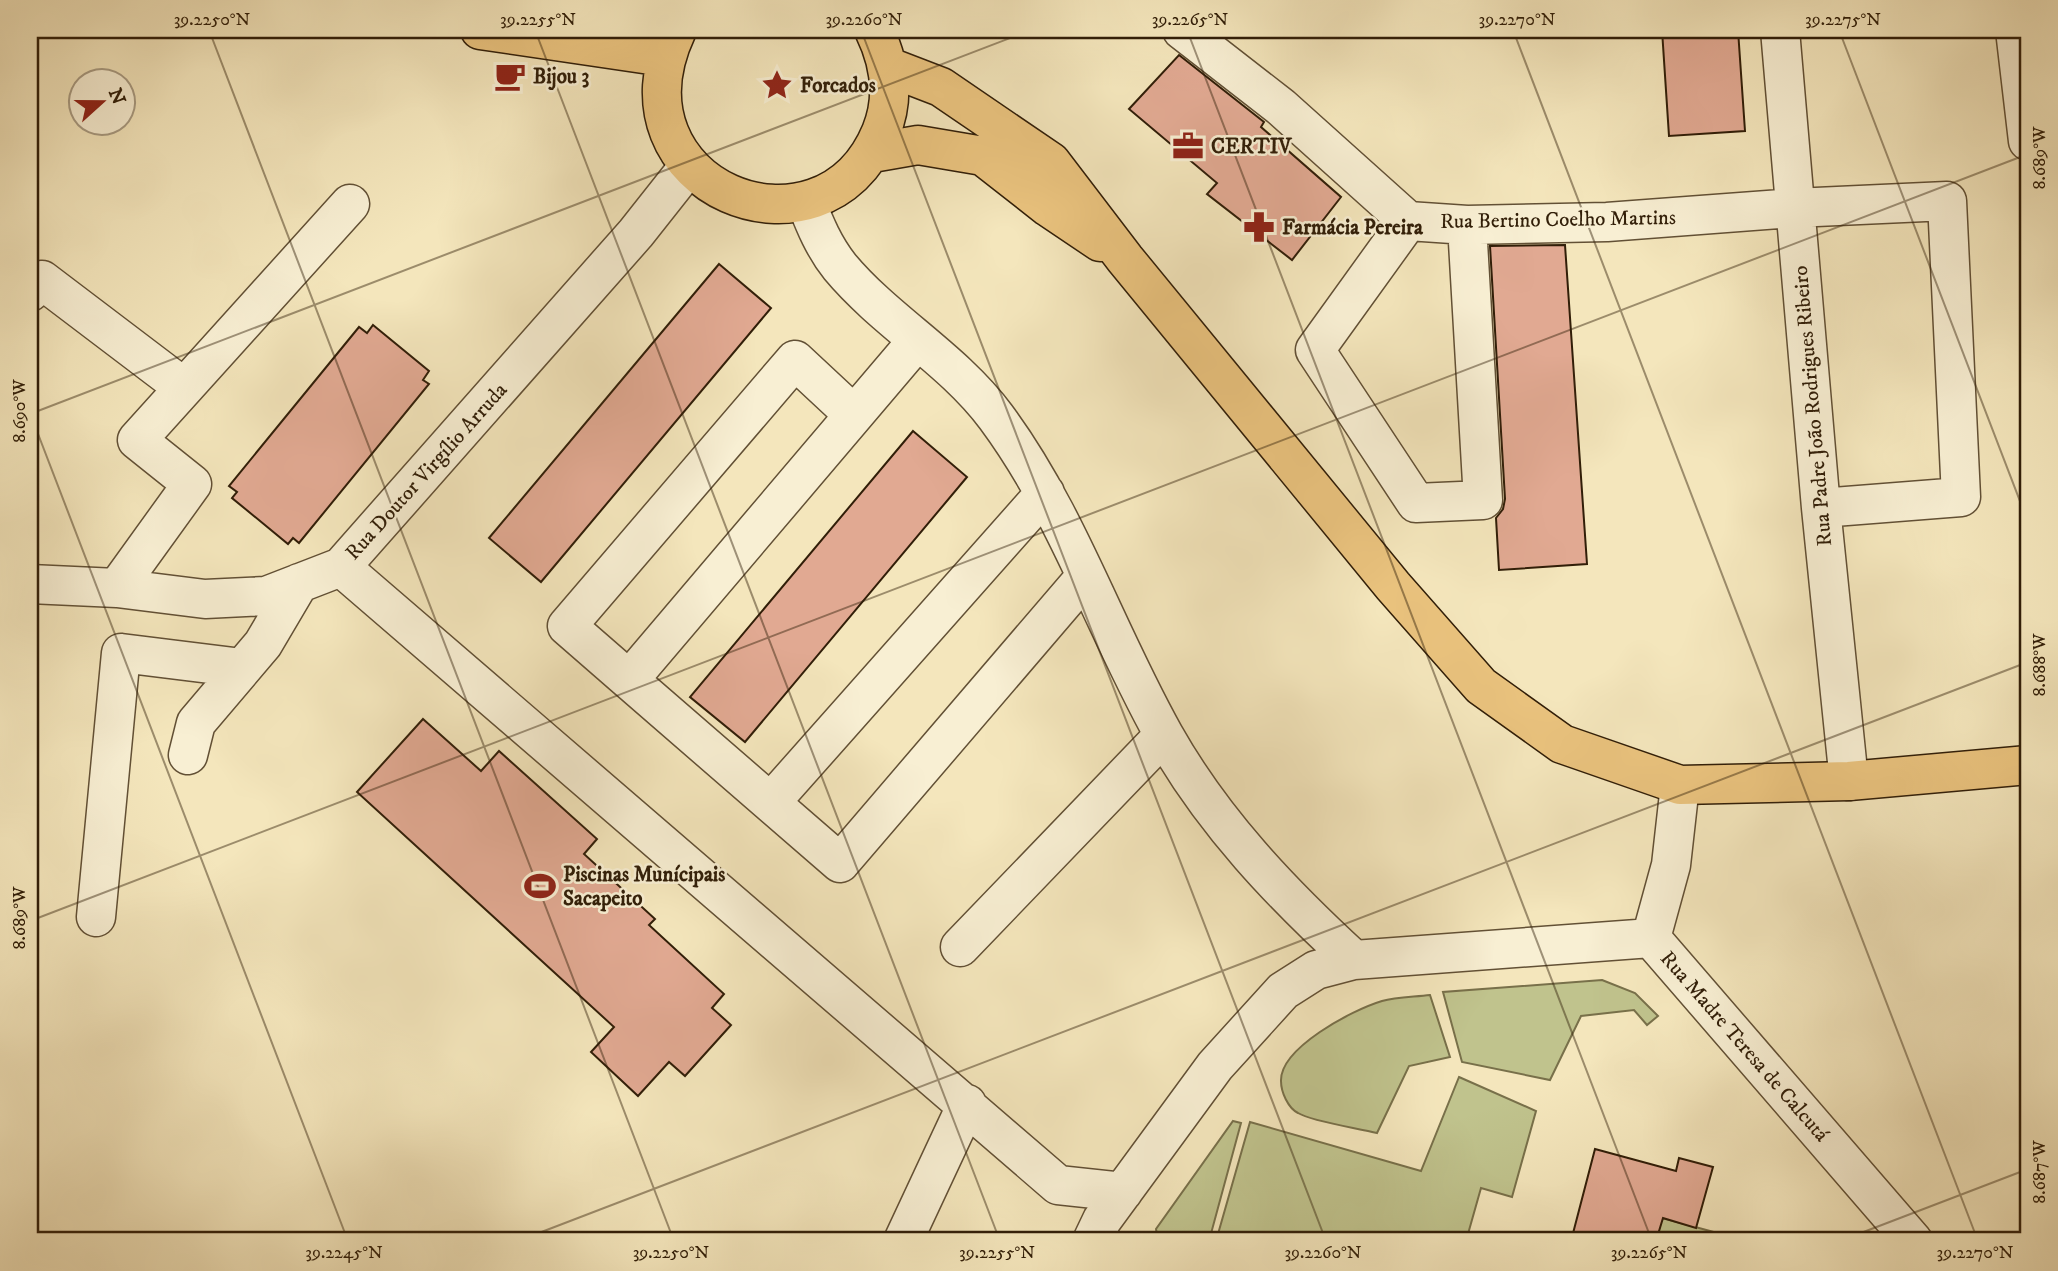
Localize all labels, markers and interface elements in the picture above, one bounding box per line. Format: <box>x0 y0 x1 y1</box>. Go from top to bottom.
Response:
text: 39.2250°N <box>174 9 251 31</box>
text: 39.2255°N <box>500 9 576 31</box>
text: 39.2260°N <box>825 9 903 31</box>
text: 39.2265°N <box>1152 9 1228 31</box>
text: 39.2270°N <box>1479 9 1556 31</box>
text: 39.2275°N <box>1805 9 1881 31</box>
cafe icon: Bijou 3 <box>493 59 527 93</box>
place label: Bijou 3 <box>533 64 590 91</box>
north arrow <box>66 66 136 136</box>
place icon: Forcados <box>760 68 794 102</box>
place label: Forcados <box>800 73 876 99</box>
text: N <box>103 85 130 108</box>
text: 8.689°W <box>2029 126 2051 189</box>
office icon: CERTIV <box>1171 129 1205 163</box>
place label: CERTIV <box>1211 134 1293 160</box>
street label: Rua Bertino Coelho Martins <box>1440 205 1676 235</box>
pharmacy icon: Farmácia Pereira <box>1242 210 1276 244</box>
place label: Farmácia Pereira <box>1282 215 1424 241</box>
street label: Rua Padre João Rodrigues Ribeiro <box>1788 264 1838 547</box>
street label: Rua Doutor Virgílio Arruda <box>340 378 513 566</box>
text: 8.690°W <box>9 379 31 443</box>
text: 8.688°W <box>2029 633 2051 696</box>
place label: Piscinas Munícipais Sacapeito <box>563 862 725 912</box>
sports icon: Piscinas Munícipais Sacapeito <box>523 869 557 903</box>
text: 8.689°W <box>9 886 31 949</box>
street label: Rua Madre Teresa de Calcutá <box>1654 946 1834 1147</box>
text: 8.687°W <box>2029 1140 2051 1204</box>
text: 39.2245°N <box>305 1242 383 1264</box>
text: 39.2250°N <box>633 1242 710 1264</box>
text: 39.2255°N <box>959 1242 1035 1264</box>
text: 39.2260°N <box>1284 1242 1362 1264</box>
text: 39.2265°N <box>1611 1242 1687 1264</box>
text: 39.2270°N <box>1937 1242 2014 1264</box>

